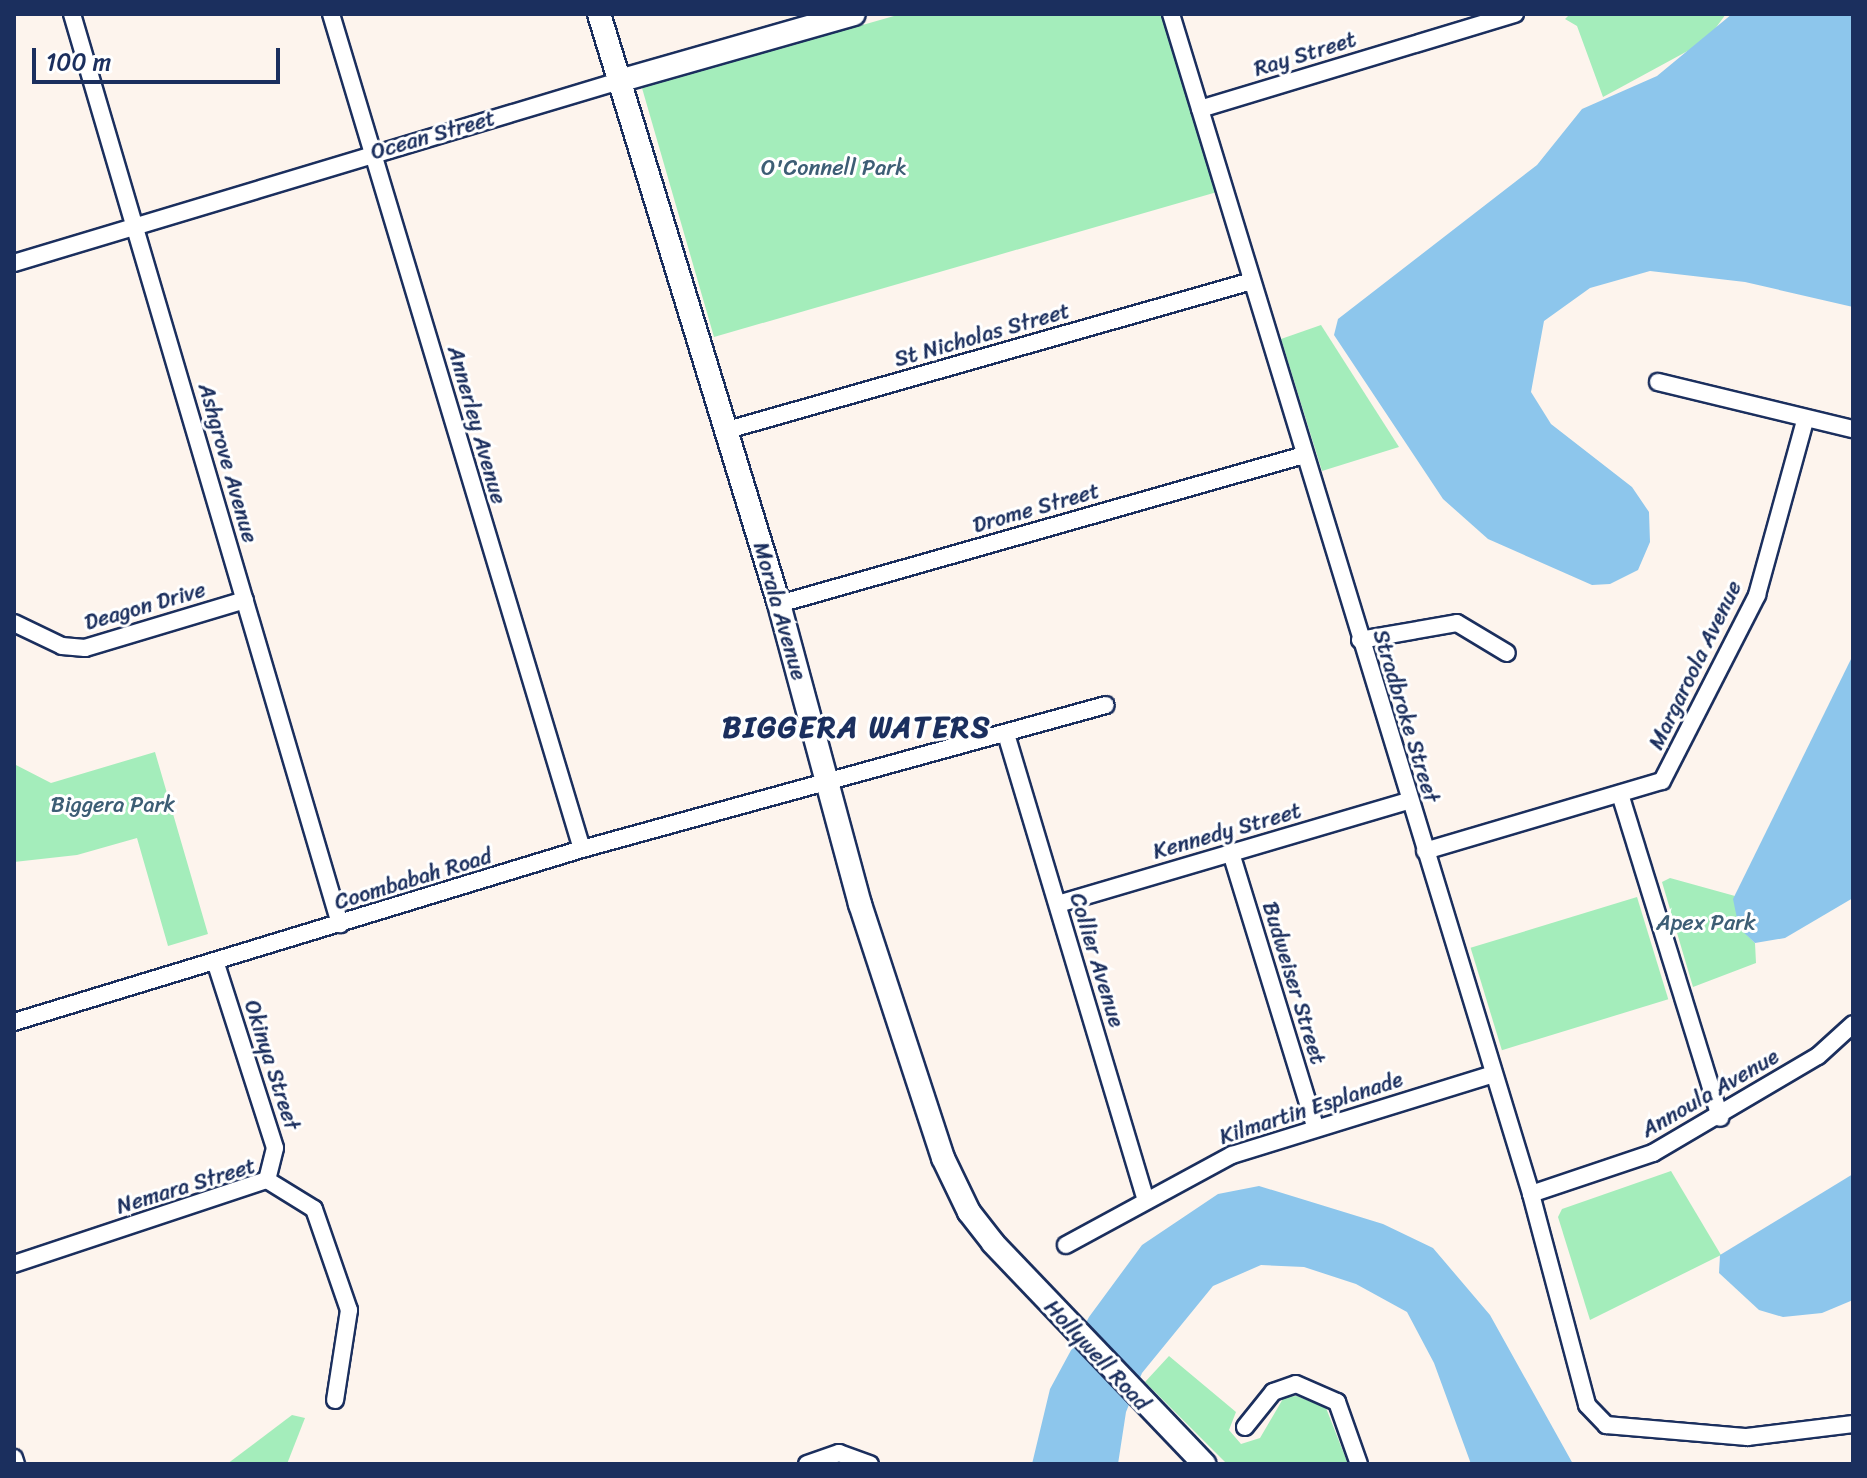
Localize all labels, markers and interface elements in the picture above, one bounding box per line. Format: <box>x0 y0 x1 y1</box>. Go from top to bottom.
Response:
street label: Ray Street <box>1251 26 1359 82</box>
scale bar <box>36 32 284 82</box>
text: 100 m <box>46 41 111 83</box>
street label: Ocean Street <box>367 105 499 165</box>
park label: O'Connell Park <box>761 155 907 181</box>
street label: St Nicholas Street <box>891 297 1073 373</box>
street label: Annerley Avenue <box>442 343 512 507</box>
street label: Ashgrove Avenue <box>193 380 263 546</box>
street label: Drome Street <box>969 477 1103 539</box>
street label: Morala Avenue <box>748 539 812 683</box>
street label: Deagon Drive <box>81 576 209 636</box>
street label: Margaroola Avenue <box>1643 576 1747 754</box>
street label: Stradbroke Street <box>1367 626 1445 806</box>
district label: BIGGERA WATERS <box>723 709 991 745</box>
park label: Biggera Park <box>51 792 175 818</box>
street label: Kennedy Street <box>1150 797 1304 865</box>
street label: Coombabah Road <box>331 843 495 915</box>
street label: Collier Avenue <box>1064 890 1130 1030</box>
street label: Budweiser Street <box>1257 898 1331 1068</box>
park label: Apex Park <box>1656 910 1756 936</box>
street label: Okinya Street <box>238 996 306 1134</box>
street label: Annoula Avenue <box>1637 1043 1783 1143</box>
street label: Kilmartin Esplanade <box>1215 1066 1407 1150</box>
street label: Nemara Street <box>113 1152 259 1220</box>
street label: Hollywell Road <box>1039 1294 1155 1416</box>

